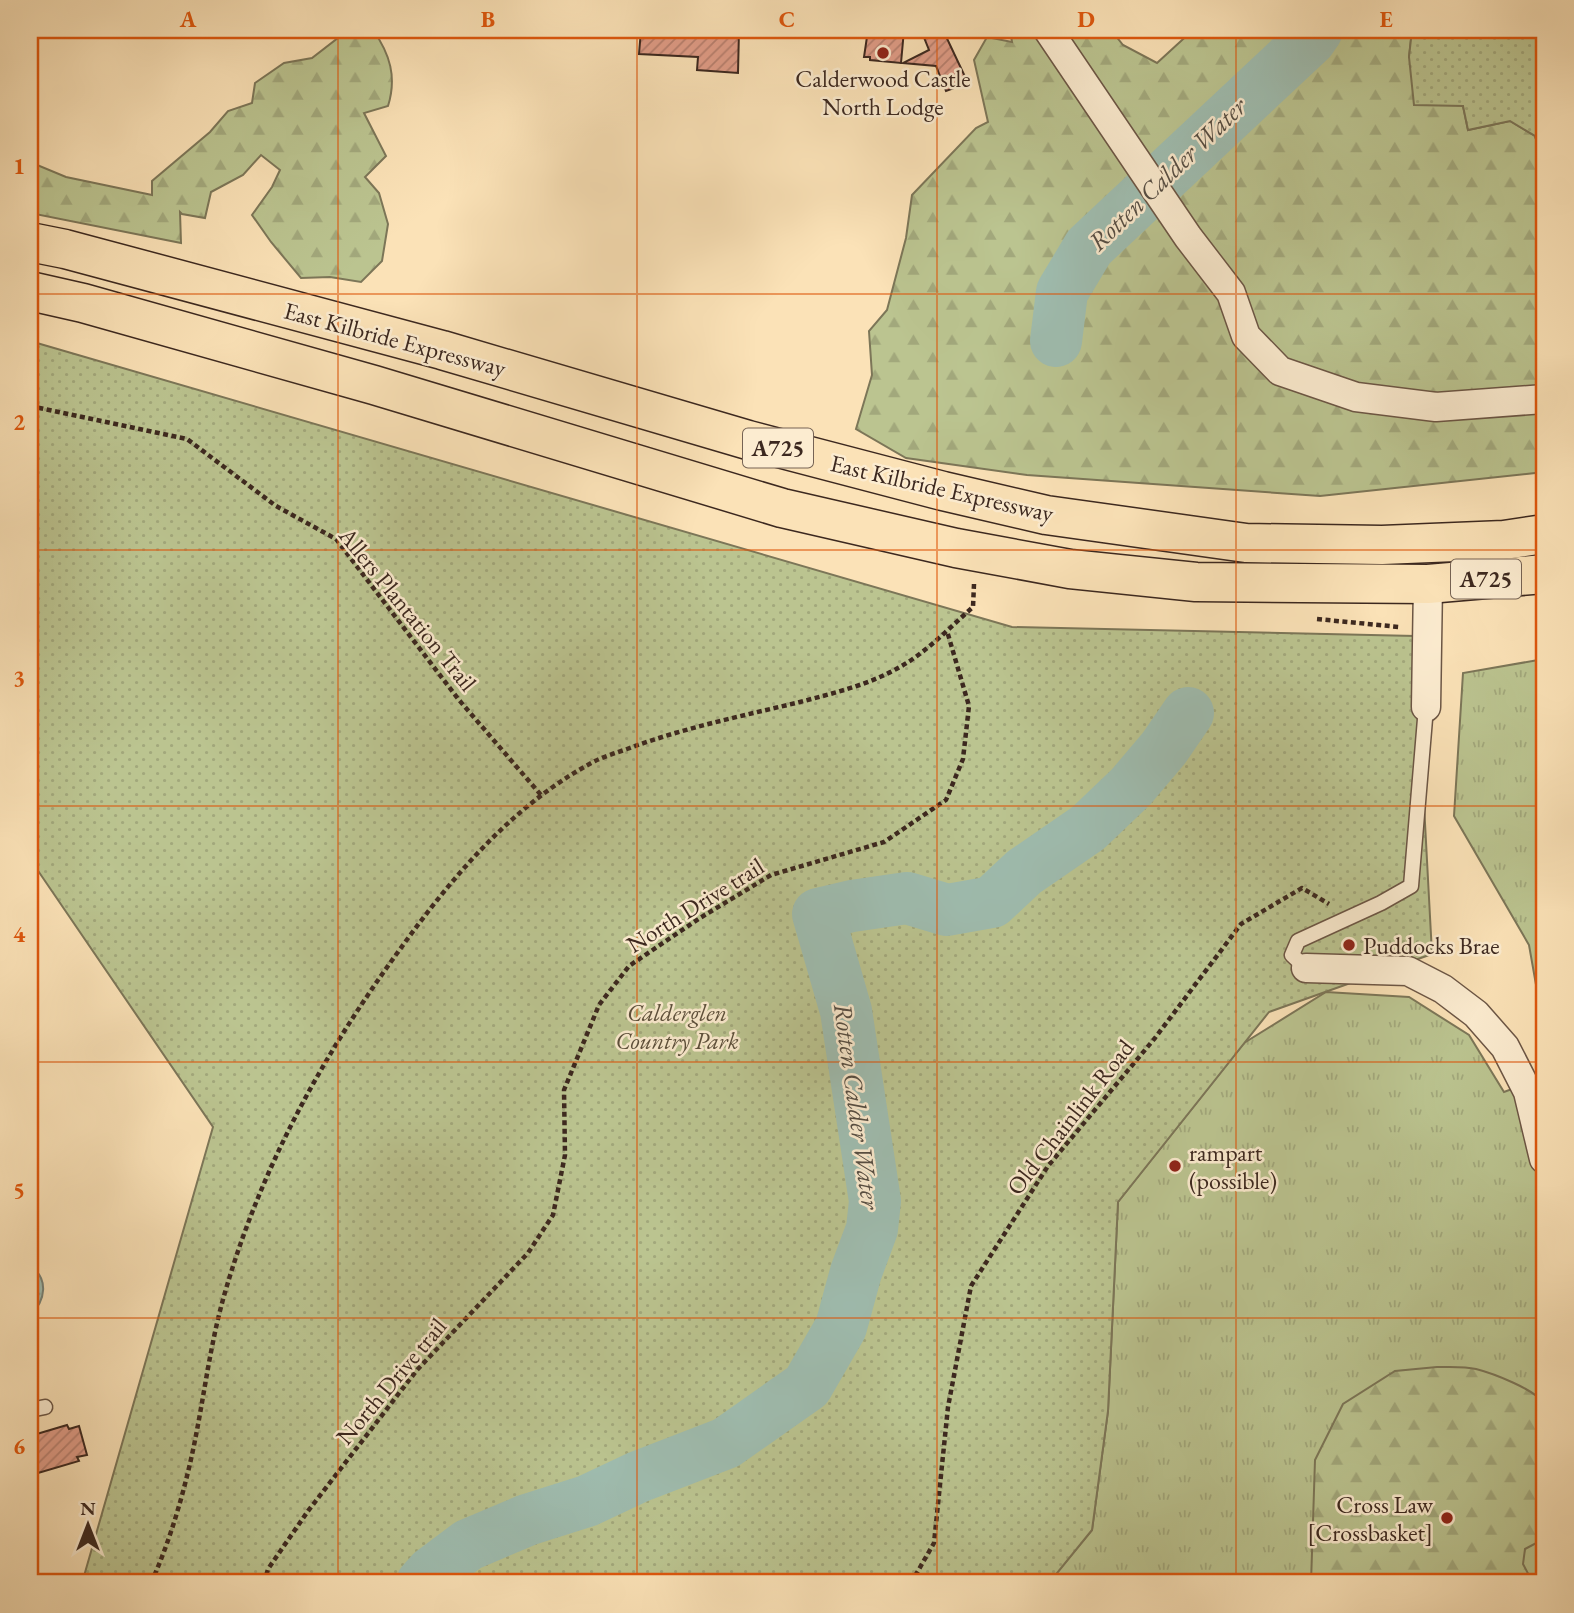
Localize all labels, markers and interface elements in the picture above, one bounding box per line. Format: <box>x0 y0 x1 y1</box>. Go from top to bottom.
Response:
text: A <box>179 4 197 34</box>
text: B <box>481 4 495 34</box>
text: C <box>779 4 795 34</box>
text: D <box>1077 4 1095 34</box>
text: E <box>1379 4 1393 34</box>
marker: Calderwood Castle North Lodge <box>875 45 891 61</box>
place label: Calderwood Castle North Lodge <box>795 63 971 122</box>
water label: Rotten Calder Water <box>1081 89 1254 258</box>
text: 1 <box>13 151 25 181</box>
street label: East Kilbride Expressway <box>281 294 510 384</box>
text: 2 <box>13 407 25 437</box>
road number: A725 <box>743 428 813 468</box>
street label: East Kilbride Expressway <box>827 447 1057 529</box>
street label: Allers Plantation Trail <box>332 520 484 697</box>
road number: A725 <box>1451 559 1521 598</box>
text: 3 <box>13 663 25 693</box>
street label: North Drive trail <box>620 850 770 960</box>
text: 4 <box>13 919 26 949</box>
place label: Puddocks Brae <box>1363 930 1500 961</box>
marker: Puddocks Brae <box>1341 937 1357 953</box>
park label: Calderglen Country Park <box>615 997 739 1056</box>
water label: Rotten Calder Water <box>826 1001 888 1212</box>
street label: Old Chainlink Road <box>1000 1032 1141 1201</box>
place label: rampart (possible) <box>1189 1137 1277 1196</box>
marker: rampart (possible) <box>1167 1158 1183 1174</box>
text: 5 <box>13 1175 25 1205</box>
street label: North Drive trail <box>329 1311 453 1451</box>
text: 6 <box>13 1431 25 1461</box>
place label: Cross Law [Crossbasket] <box>1307 1489 1434 1548</box>
north arrow <box>52 1490 122 1560</box>
text: N <box>80 1496 96 1521</box>
marker: Cross Law [Crossbasket] <box>1439 1510 1455 1526</box>

